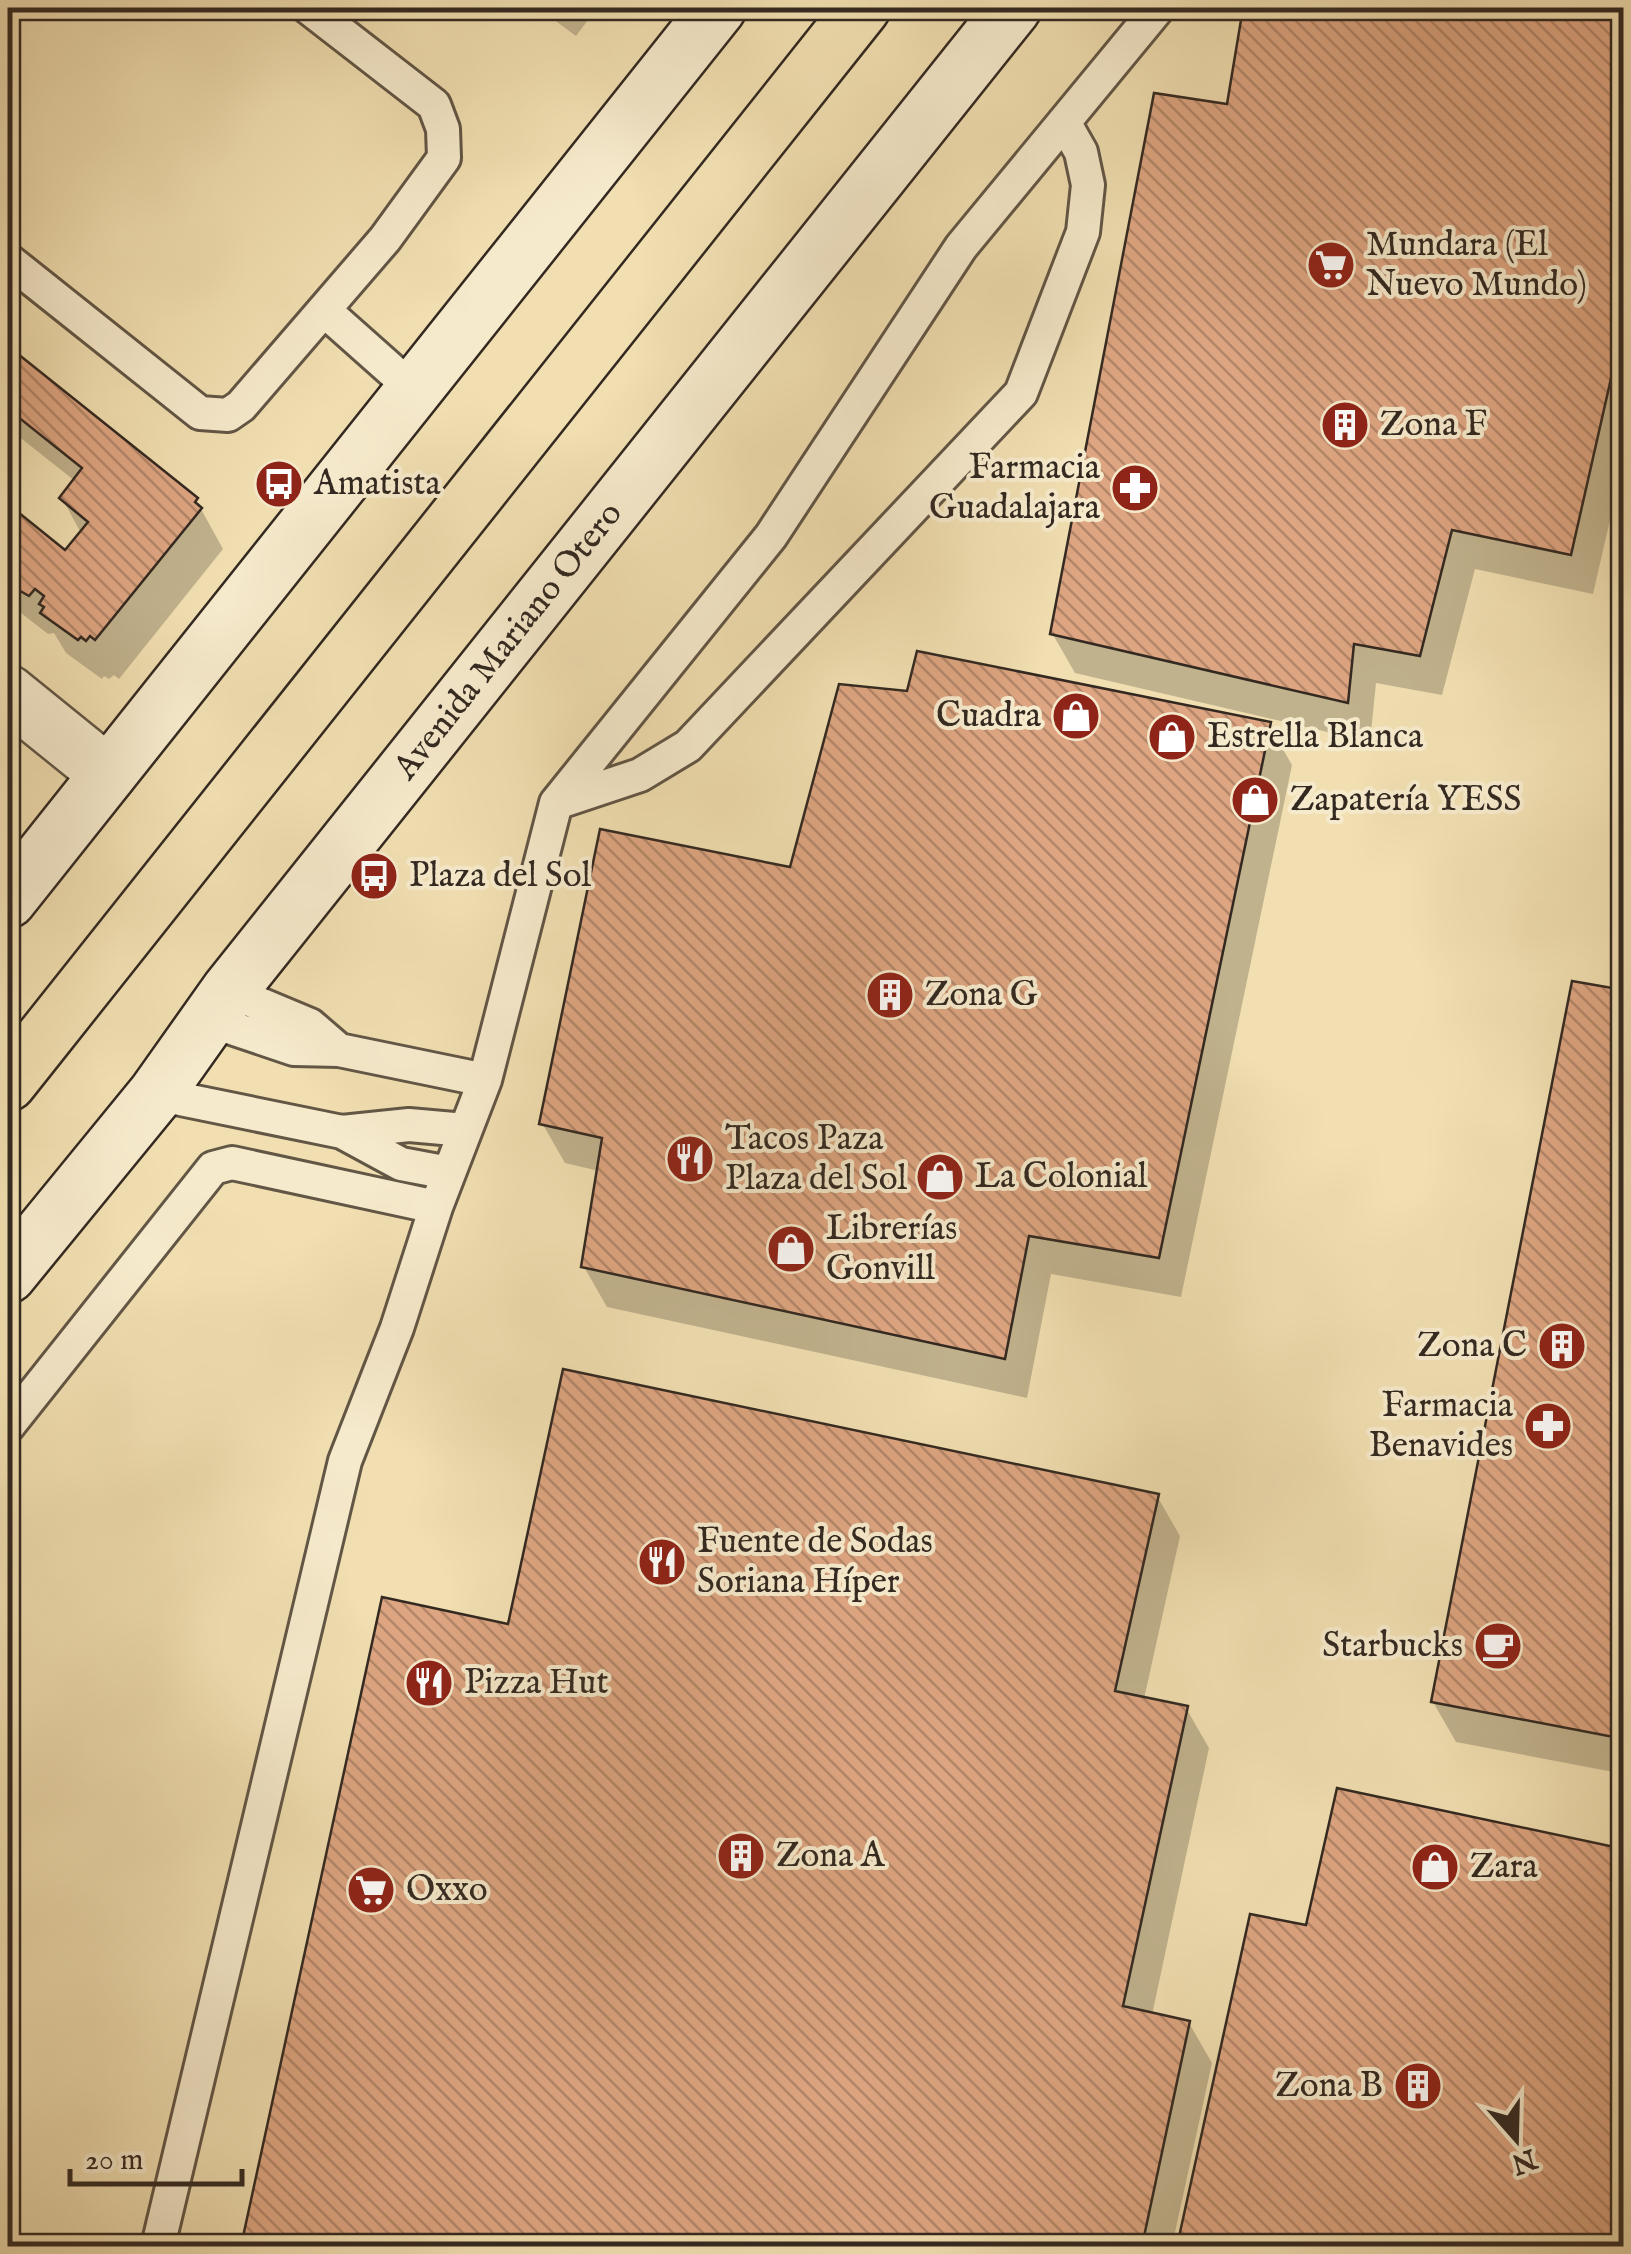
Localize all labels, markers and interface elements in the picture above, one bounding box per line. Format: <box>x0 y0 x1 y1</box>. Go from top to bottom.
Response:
place label: Mundara (El Nuevo Mundo) <box>1366 223 1587 308</box>
supermarket icon: Mundara (El Nuevo Mundo) <box>1305 239 1357 291</box>
building icon: Zona F <box>1319 399 1371 451</box>
place label: Zona F <box>1380 403 1487 448</box>
place label: Farmacia Guadalajara <box>929 446 1101 531</box>
bus stop icon: Amatista <box>253 458 305 510</box>
place label: Amatista <box>313 462 442 507</box>
pharmacy icon: Farmacia Guadalajara <box>1109 462 1161 514</box>
street label: Avenida Mariano Otero <box>383 493 633 790</box>
shop icon: Cuadra <box>1050 690 1102 742</box>
place label: Cuadra <box>936 694 1042 739</box>
shop icon: Estrella Blanca <box>1146 711 1198 763</box>
place label: Estrella Blanca <box>1207 715 1424 760</box>
shop icon: Zapatería YESS <box>1229 774 1281 826</box>
place label: Zapatería YESS <box>1290 778 1521 823</box>
bus stop icon: Plaza del Sol <box>348 850 400 902</box>
place label: Plaza del Sol <box>409 854 592 899</box>
building icon: Zona G <box>864 969 916 1021</box>
place label: Zona G <box>925 973 1038 1018</box>
place label: Tacos Paza Plaza del Sol <box>725 1117 908 1202</box>
restaurant icon: Tacos Paza Plaza del Sol <box>664 1133 716 1185</box>
shop icon: La Colonial <box>914 1151 966 1203</box>
place label: La Colonial <box>975 1155 1148 1200</box>
place label: Librerías Gonvill <box>826 1207 957 1292</box>
shop icon: Librerías Gonvill <box>765 1223 817 1275</box>
building icon: Zona C <box>1536 1320 1588 1372</box>
place label: Zona C <box>1417 1324 1527 1369</box>
place label: Farmacia Benavides <box>1369 1384 1514 1469</box>
pharmacy icon: Farmacia Benavides <box>1522 1400 1574 1452</box>
place label: Fuente de Sodas Soriana Híper <box>697 1520 933 1605</box>
restaurant icon: Fuente de Sodas Soriana Híper <box>636 1536 688 1588</box>
cafe icon: Starbucks <box>1472 1620 1524 1672</box>
place label: Starbucks <box>1322 1624 1463 1669</box>
restaurant icon: Pizza Hut <box>403 1657 455 1709</box>
place label: Pizza Hut <box>464 1661 609 1706</box>
building icon: Zona A <box>715 1830 767 1882</box>
place label: Zona A <box>776 1834 886 1879</box>
shop icon: Zara <box>1409 1841 1461 1893</box>
place label: Zara <box>1470 1845 1539 1890</box>
supermarket icon: Oxxo <box>345 1864 397 1916</box>
place label: Oxxo <box>406 1868 488 1913</box>
building icon: Zona B <box>1392 2060 1444 2112</box>
place label: Zona B <box>1275 2064 1383 2109</box>
north arrow <box>1466 2089 1566 2189</box>
scale bar <box>70 2124 242 2186</box>
text: N <box>1506 2139 1542 2181</box>
text: 20 m <box>85 2142 144 2180</box>

